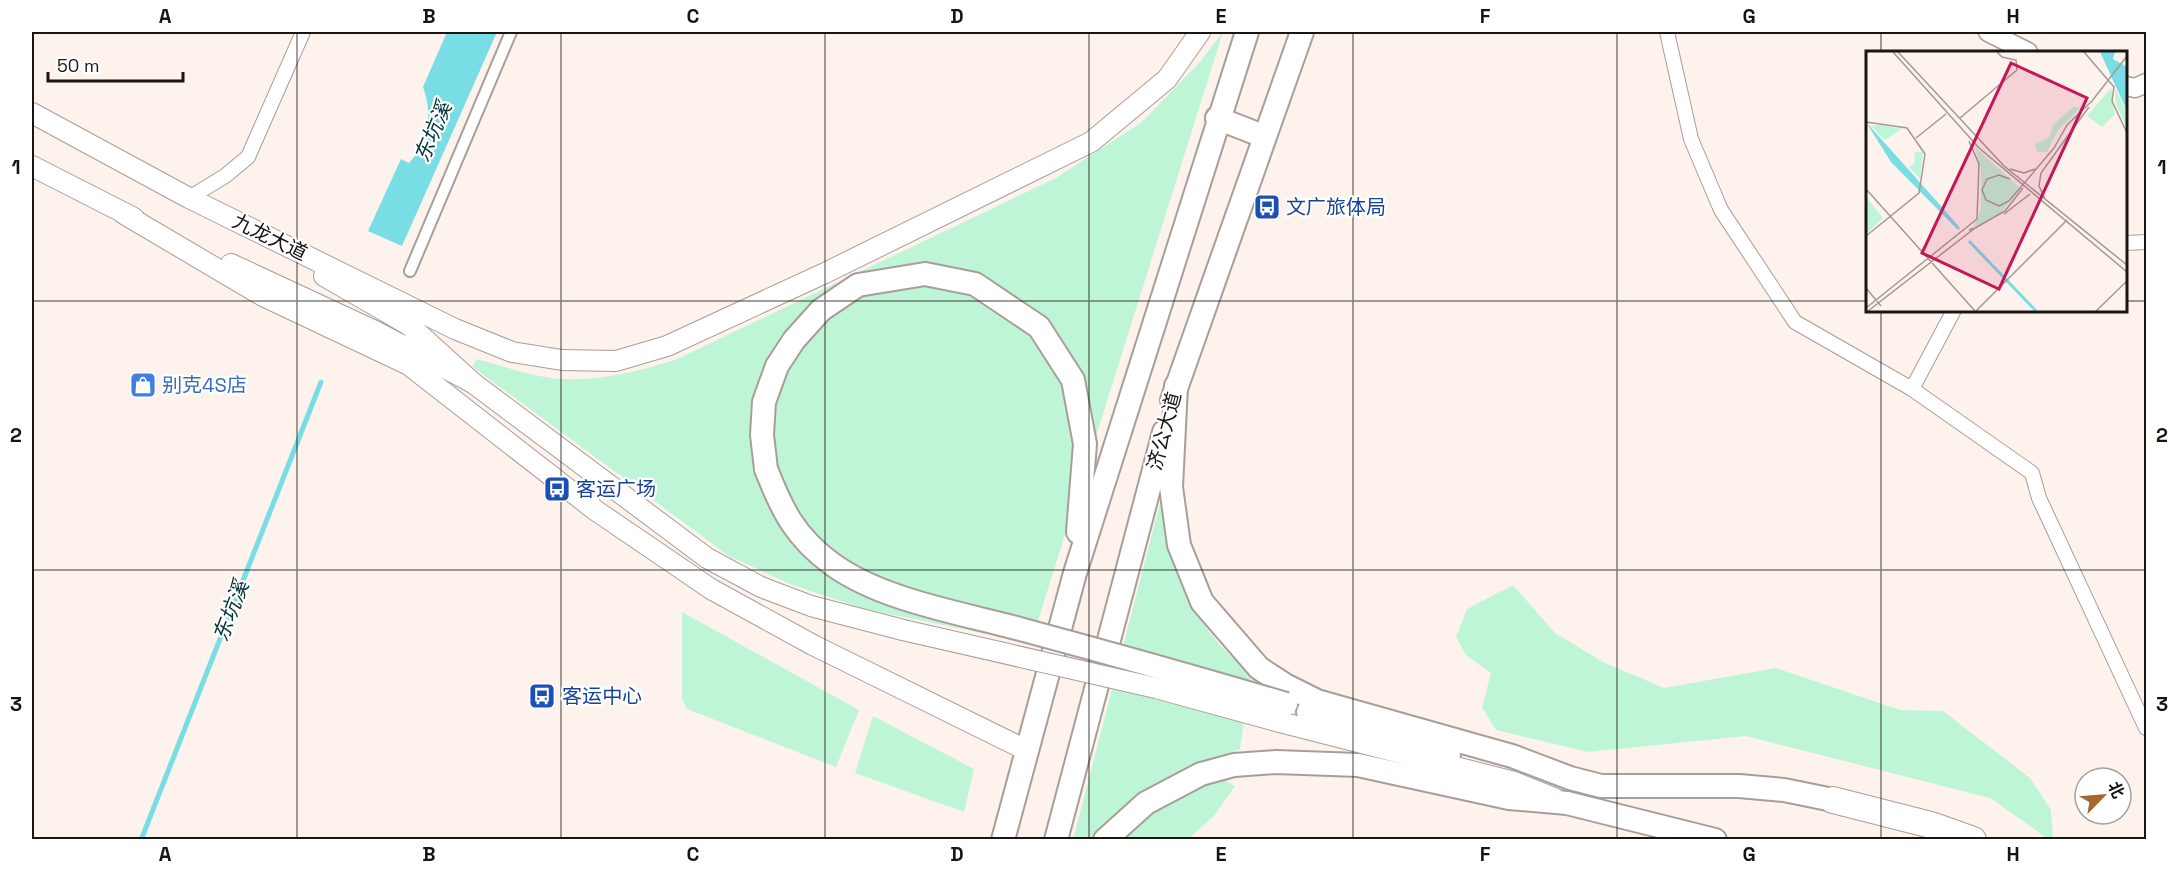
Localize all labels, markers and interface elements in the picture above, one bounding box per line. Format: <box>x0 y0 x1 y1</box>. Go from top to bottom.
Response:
text: A <box>159 3 172 29</box>
text: B <box>422 3 436 29</box>
text: C <box>687 3 700 29</box>
text: D <box>950 3 964 29</box>
text: E <box>1215 3 1227 29</box>
text: F <box>1480 3 1491 29</box>
text: G <box>1742 3 1756 29</box>
text: H <box>2006 3 2020 29</box>
scale bar <box>48 45 183 83</box>
inset map <box>1866 51 2127 312</box>
text: 50 m <box>57 54 99 77</box>
water label: 东坑溪 <box>408 96 458 166</box>
text: 1 <box>11 154 21 180</box>
text: 1 <box>2157 154 2167 180</box>
bus stop icon: 文广旅体局 <box>1252 192 1282 222</box>
place label: 文广旅体局 <box>1286 194 1386 220</box>
street label: 九龙大道 <box>228 208 312 266</box>
shop icon: 别克4S店 <box>128 370 158 400</box>
place label: 别克4S店 <box>162 372 247 398</box>
street label: 济公大道 <box>1141 389 1187 473</box>
text: 2 <box>10 422 22 448</box>
text: 2 <box>2156 422 2168 448</box>
bus stop icon: 客运广场 <box>542 474 572 504</box>
place label: 客运广场 <box>576 476 656 502</box>
water label: 东坑溪 <box>207 575 255 645</box>
bus stop icon: 客运中心 <box>527 681 557 711</box>
place label: 客运中心 <box>562 683 642 709</box>
text: 3 <box>10 691 22 717</box>
text: 3 <box>2156 691 2168 717</box>
north arrow <box>2073 766 2133 826</box>
text: 北 <box>2103 778 2129 802</box>
text: A <box>159 841 172 867</box>
text: B <box>422 841 436 867</box>
text: C <box>687 841 700 867</box>
text: D <box>950 841 964 867</box>
text: E <box>1215 841 1227 867</box>
text: F <box>1480 841 1491 867</box>
text: G <box>1742 841 1756 867</box>
text: H <box>2006 841 2020 867</box>

